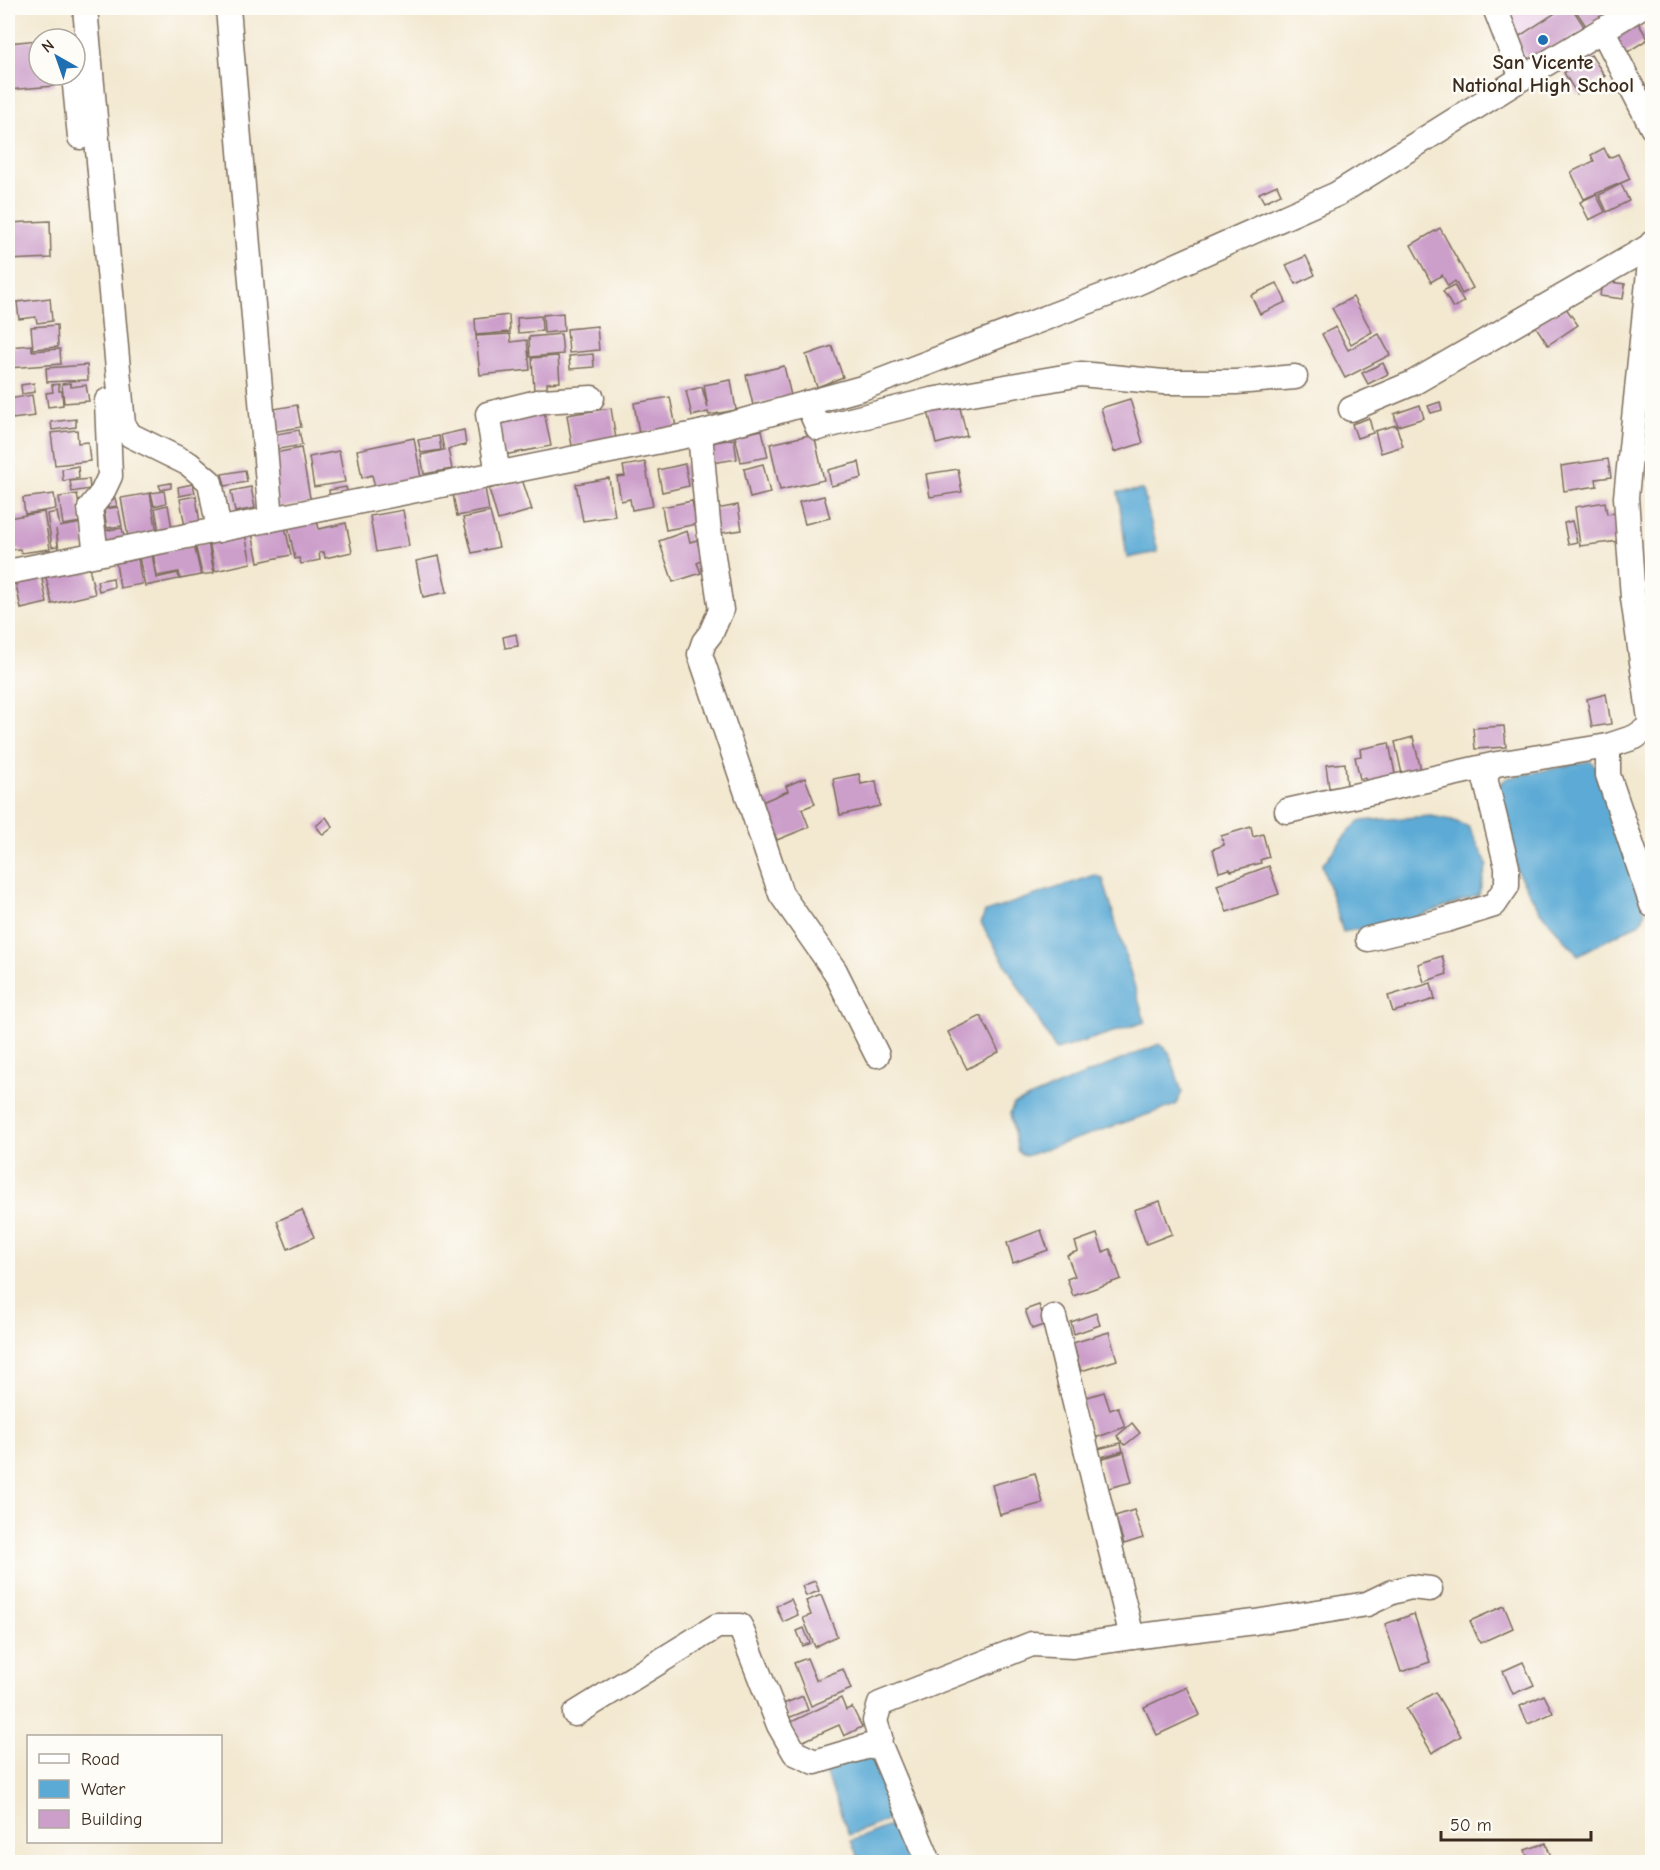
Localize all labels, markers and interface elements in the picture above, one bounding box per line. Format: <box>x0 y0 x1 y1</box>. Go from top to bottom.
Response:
north arrow <box>27 27 87 87</box>
marker: San Vicente National High School <box>1536 33 1550 47</box>
text: N <box>38 36 58 57</box>
place label: San Vicente National High School <box>1452 51 1634 97</box>
legend <box>27 1735 222 1843</box>
text: Road <box>81 1749 120 1770</box>
text: Water <box>81 1779 126 1800</box>
scale bar <box>1441 1804 1591 1842</box>
text: Building <box>81 1809 143 1830</box>
text: 50 m <box>1450 1815 1492 1836</box>

